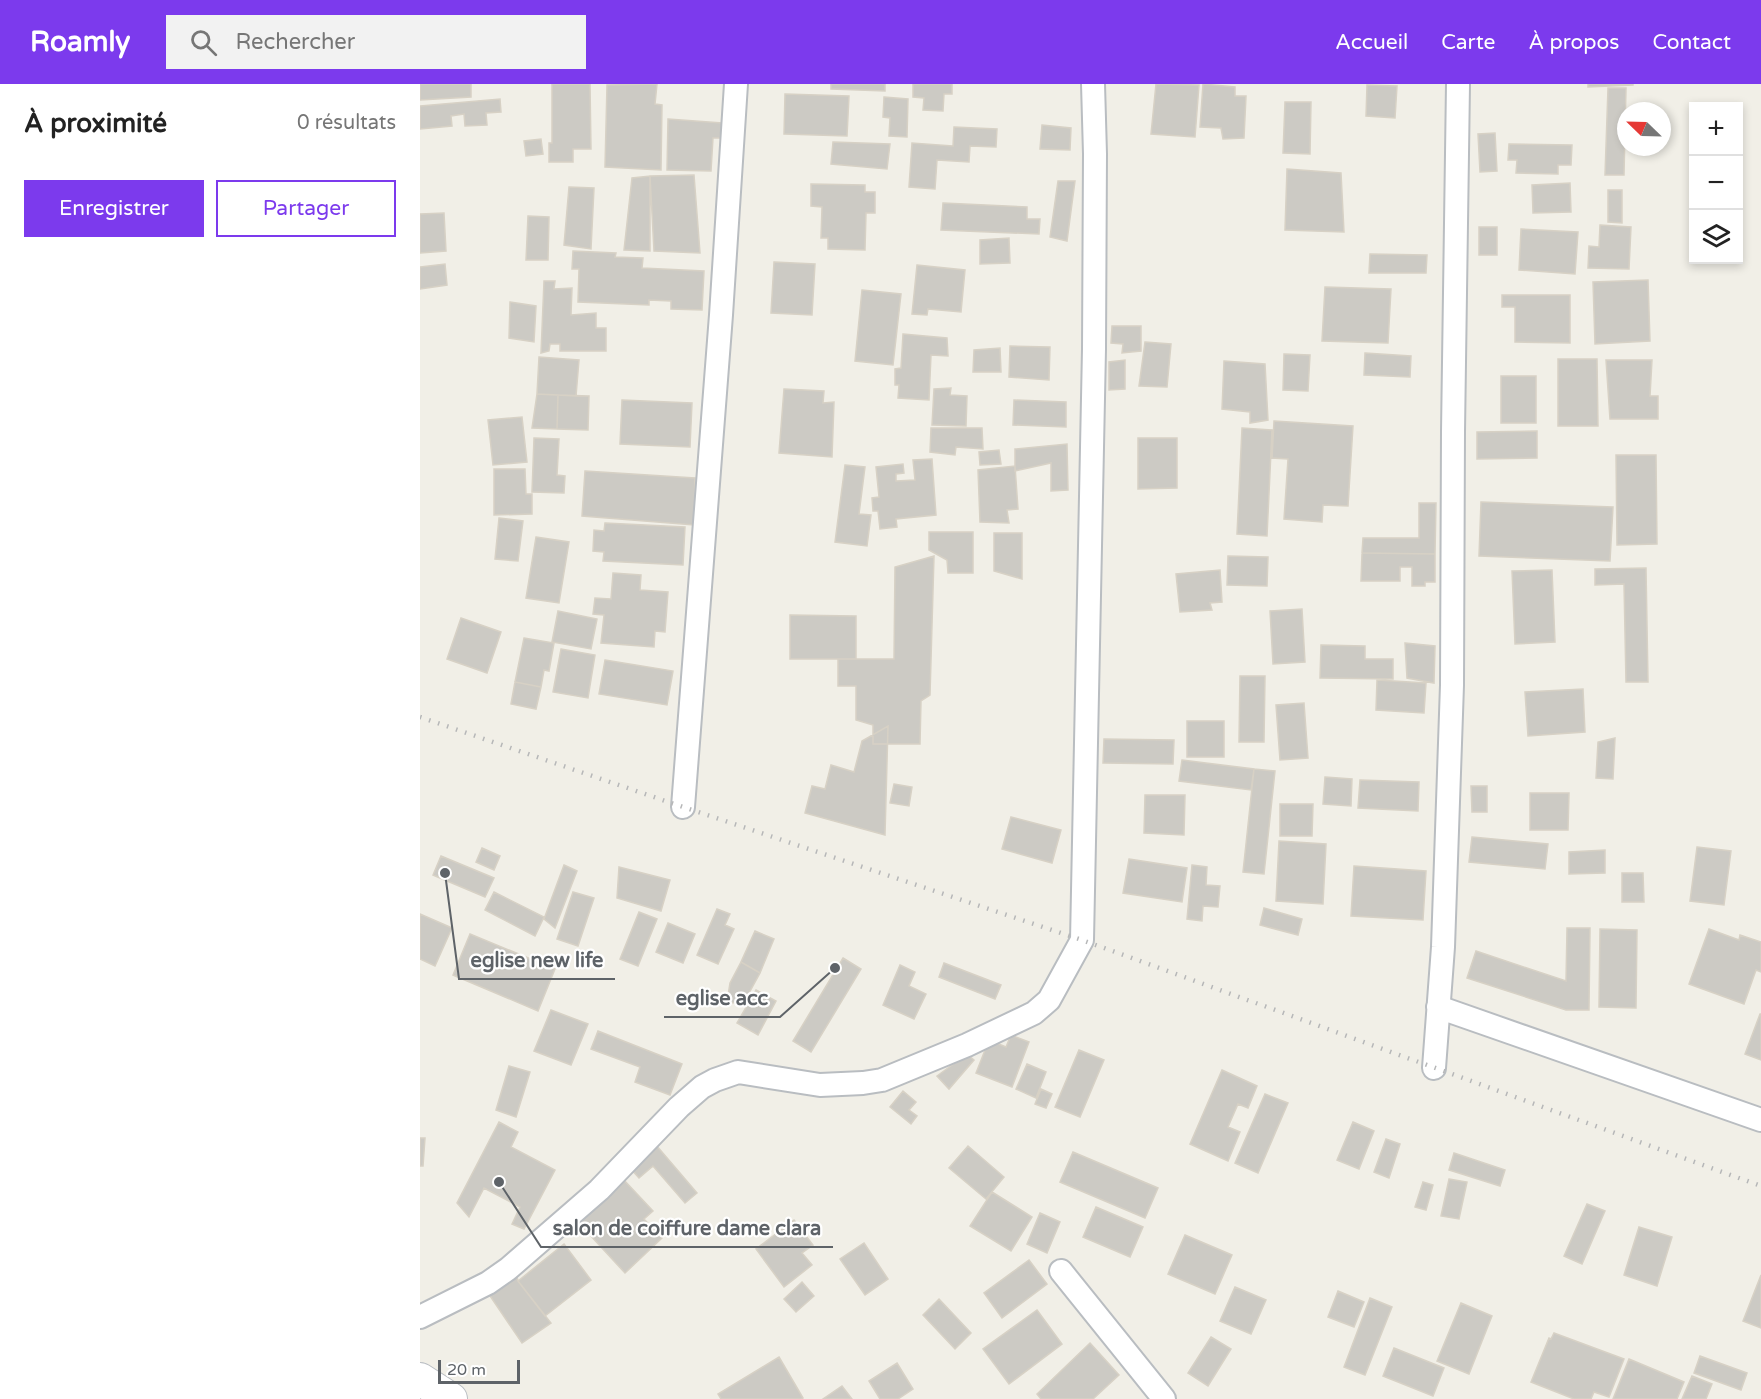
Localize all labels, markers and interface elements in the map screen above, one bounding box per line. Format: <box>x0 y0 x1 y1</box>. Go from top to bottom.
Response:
search box <box>166 15 586 69</box>
text: Roamly <box>30 25 130 59</box>
icon: search <box>187 26 220 59</box>
text: Rechercher <box>235 29 355 55</box>
text: Accueil <box>1335 30 1408 55</box>
text: Carte <box>1441 30 1495 55</box>
text: À propos <box>1528 30 1619 55</box>
text: Contact <box>1652 30 1731 55</box>
north arrow <box>1617 102 1671 156</box>
map controls <box>1689 102 1743 264</box>
button: + <box>1689 102 1743 156</box>
text: À proximité <box>24 108 167 139</box>
text: 0 résultats <box>297 111 396 135</box>
button: − <box>1689 156 1743 210</box>
button: Enregistrer <box>24 180 204 237</box>
button: Partager <box>216 180 396 237</box>
button: layers <box>1689 210 1743 264</box>
callout: eglise new life <box>459 941 615 979</box>
text: eglise new life <box>471 949 603 973</box>
callout: eglise acc <box>664 979 780 1017</box>
text: eglise acc <box>676 987 769 1011</box>
callout: salon de coiffure dame clara <box>541 1209 833 1247</box>
text: salon de coiffure dame clara <box>553 1217 821 1241</box>
scale bar <box>438 1357 520 1384</box>
text: 20 m <box>447 1360 486 1380</box>

